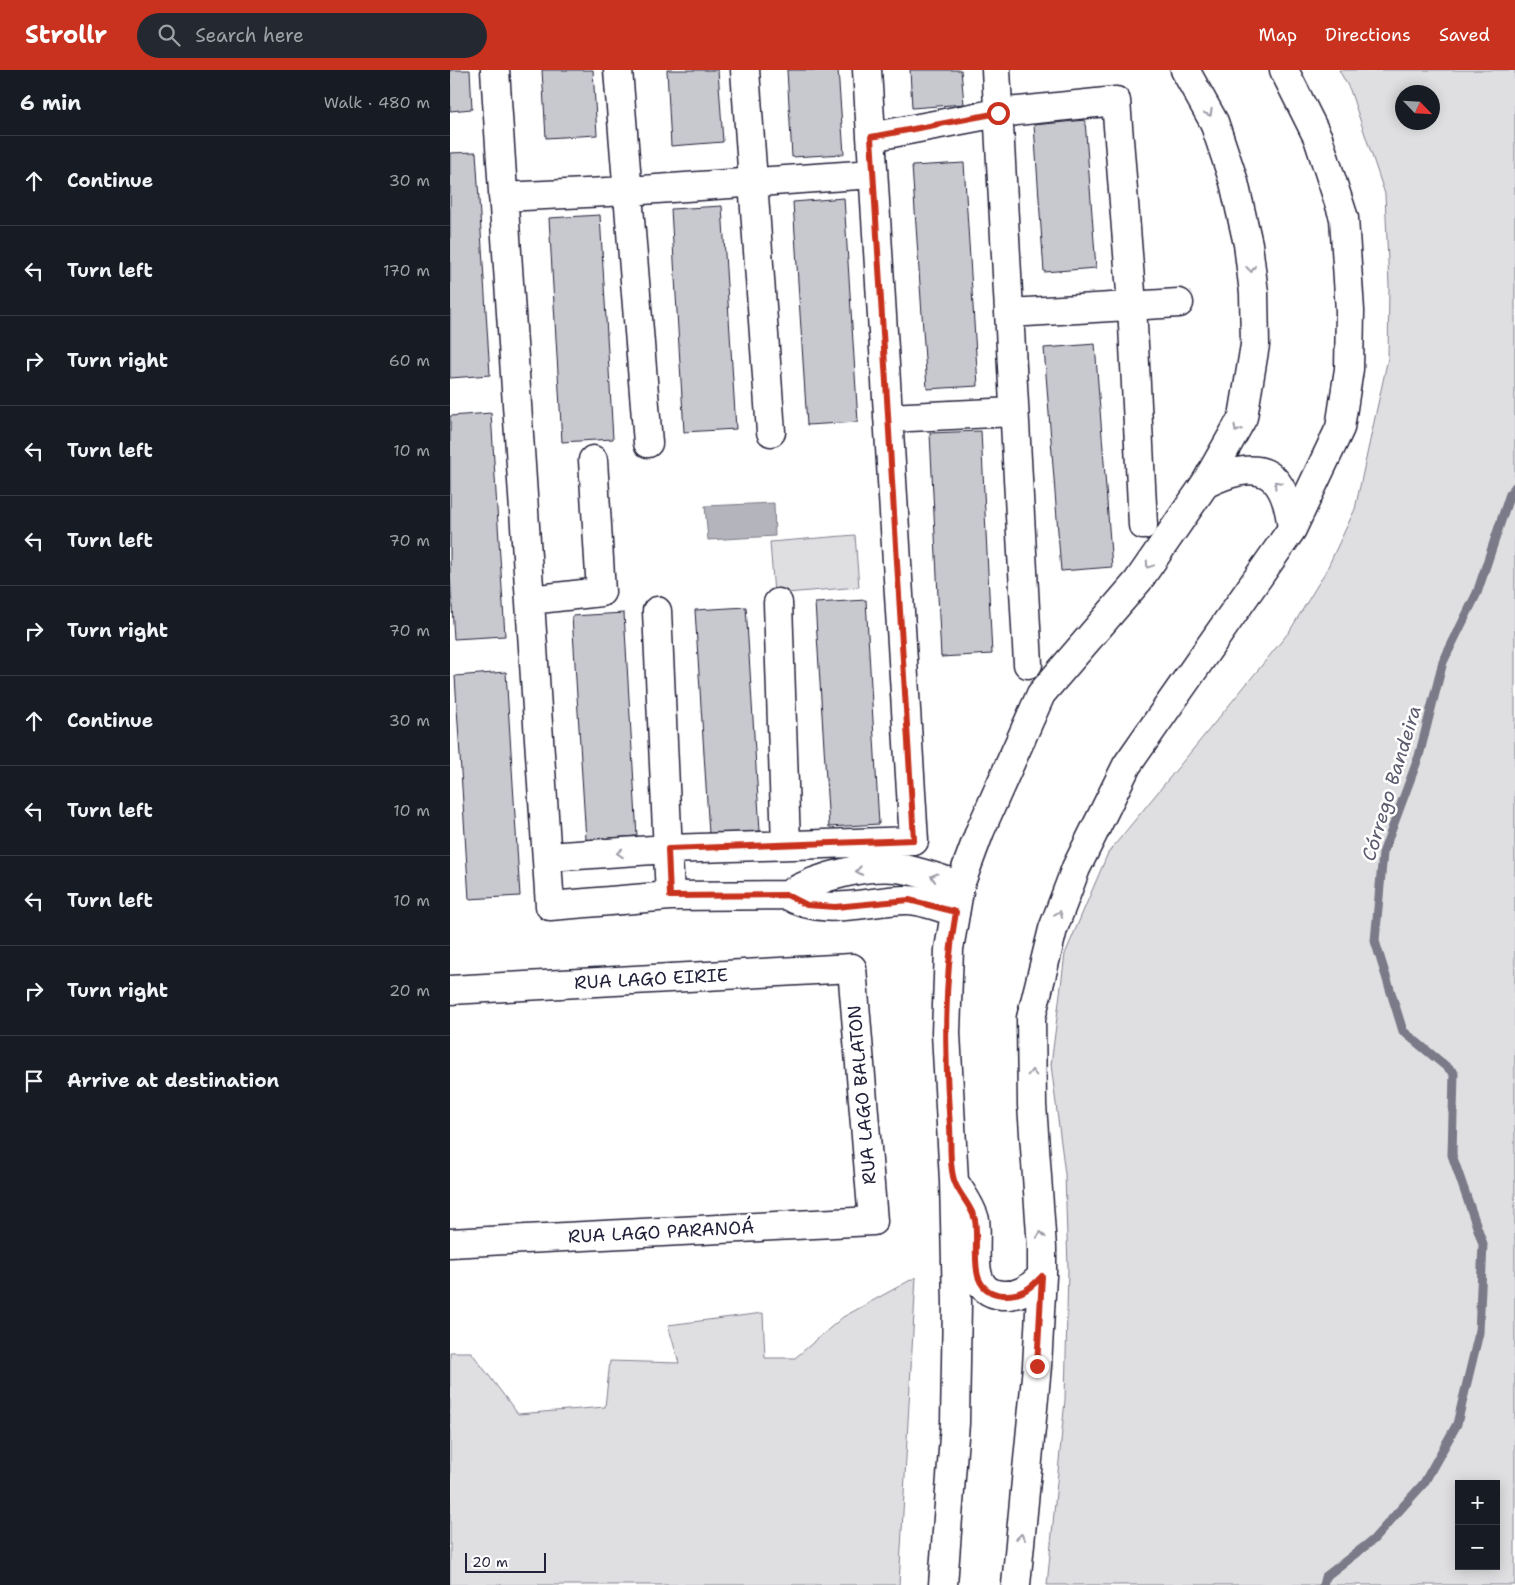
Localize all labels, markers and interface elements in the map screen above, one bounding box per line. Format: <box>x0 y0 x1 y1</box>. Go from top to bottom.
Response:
search box <box>137 13 487 58</box>
text: Strollr <box>25 19 107 51</box>
icon: search <box>155 21 183 49</box>
text: Search here <box>195 23 304 48</box>
text: Map <box>1259 23 1297 47</box>
text: Directions <box>1325 23 1411 47</box>
text: Saved <box>1439 23 1490 47</box>
north arrow <box>1395 85 1440 130</box>
text: 6 min <box>20 89 81 117</box>
text: Walk · 480 m <box>324 92 430 113</box>
route start <box>987 102 1010 125</box>
one-way arrow <box>1203 107 1213 116</box>
icon: ahead <box>20 167 48 195</box>
text: Continue <box>67 168 153 193</box>
text: 30 m <box>389 170 430 191</box>
icon: left <box>20 257 48 285</box>
text: Turn left <box>67 258 153 283</box>
text: 170 m <box>383 260 430 281</box>
one-way arrow <box>1245 265 1256 273</box>
icon: right <box>20 347 48 375</box>
text: Turn right <box>67 348 168 373</box>
text: 60 m <box>389 350 430 371</box>
one-way arrow <box>1233 423 1243 432</box>
icon: left <box>20 437 48 465</box>
text: Turn left <box>67 438 153 463</box>
text: 10 m <box>393 440 430 461</box>
one-way arrow <box>1274 480 1283 489</box>
icon: left <box>20 527 48 555</box>
text: Turn left <box>67 528 153 553</box>
text: 70 m <box>389 530 430 551</box>
one-way arrow <box>1146 560 1155 569</box>
icon: right <box>20 617 48 645</box>
text: Turn right <box>67 618 168 643</box>
text: 70 m <box>389 620 430 641</box>
water label: Córrego Bandeira <box>1356 702 1427 864</box>
icon: ahead <box>20 707 48 735</box>
text: Continue <box>67 708 153 733</box>
text: 30 m <box>389 710 430 731</box>
icon: left <box>20 797 48 825</box>
text: Turn left <box>67 798 153 823</box>
text: 10 m <box>393 800 430 821</box>
one-way arrow <box>616 847 624 858</box>
one-way arrow <box>855 865 863 876</box>
one-way arrow <box>931 873 939 883</box>
icon: left <box>20 887 48 915</box>
text: Turn left <box>67 888 153 913</box>
text: 10 m <box>393 890 430 911</box>
one-way arrow <box>1053 910 1063 919</box>
street label: RUA LAGO EIRIE <box>574 963 728 995</box>
icon: right <box>20 977 48 1005</box>
text: Turn right <box>67 978 168 1003</box>
text: 20 m <box>389 980 430 1001</box>
street label: RUA LAGO BALATON <box>842 1004 882 1186</box>
icon: arrive <box>20 1067 48 1095</box>
text: Arrive at destination <box>67 1068 279 1093</box>
one-way arrow <box>1027 1069 1037 1076</box>
street label: RUA LAGO PARANOÁ <box>567 1215 755 1249</box>
one-way arrow <box>1036 1231 1047 1239</box>
route end <box>1026 1355 1049 1378</box>
map controls <box>1455 1480 1500 1570</box>
button: + <box>1455 1480 1500 1525</box>
button: − <box>1455 1525 1500 1570</box>
one-way arrow <box>1015 1532 1026 1540</box>
scale bar <box>465 1550 546 1573</box>
text: 20 m <box>472 1553 508 1571</box>

